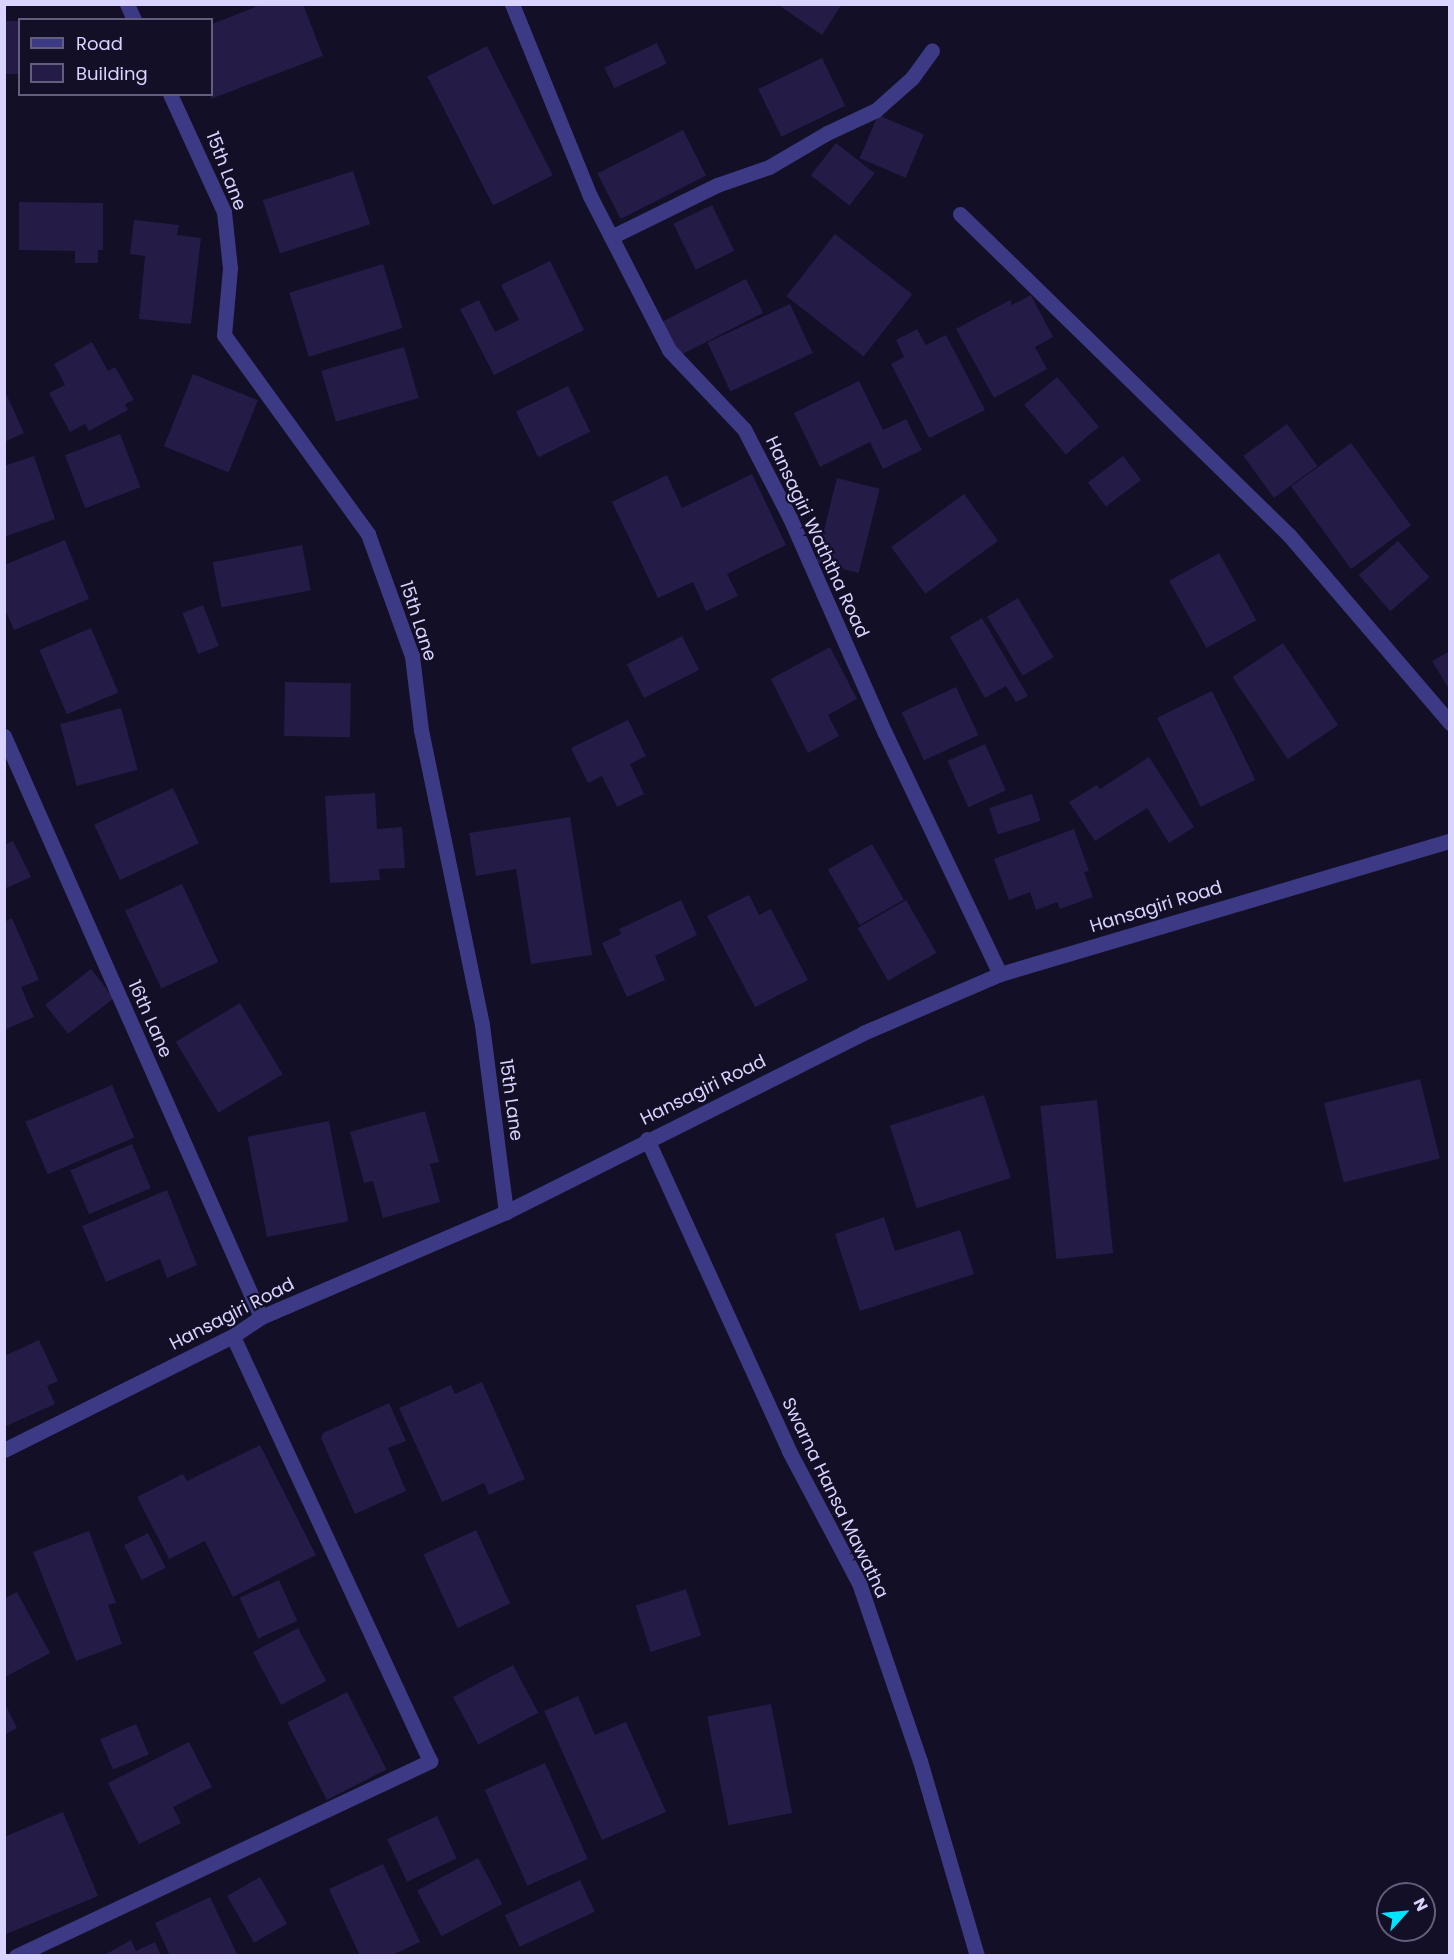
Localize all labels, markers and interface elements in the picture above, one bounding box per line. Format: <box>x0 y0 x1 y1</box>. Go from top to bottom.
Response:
legend <box>18 18 213 96</box>
text: Road <box>76 31 123 56</box>
text: Building <box>76 61 148 86</box>
street label: 15th Lane <box>201 129 251 213</box>
street label: Hansagiri Waththa Road <box>761 433 873 641</box>
street label: 15th Lane <box>395 578 441 664</box>
street label: Hansagiri Road <box>1087 877 1225 937</box>
street label: 16th Lane <box>123 977 177 1061</box>
street label: Hansagiri Road <box>637 1050 769 1130</box>
street label: 15th Lane <box>495 1058 527 1142</box>
street label: Hansagiri Road <box>166 1273 298 1355</box>
street label: Swarna Hansa Mawatha <box>777 1394 893 1602</box>
north arrow <box>1376 1882 1436 1942</box>
text: N <box>1408 1894 1434 1915</box>

